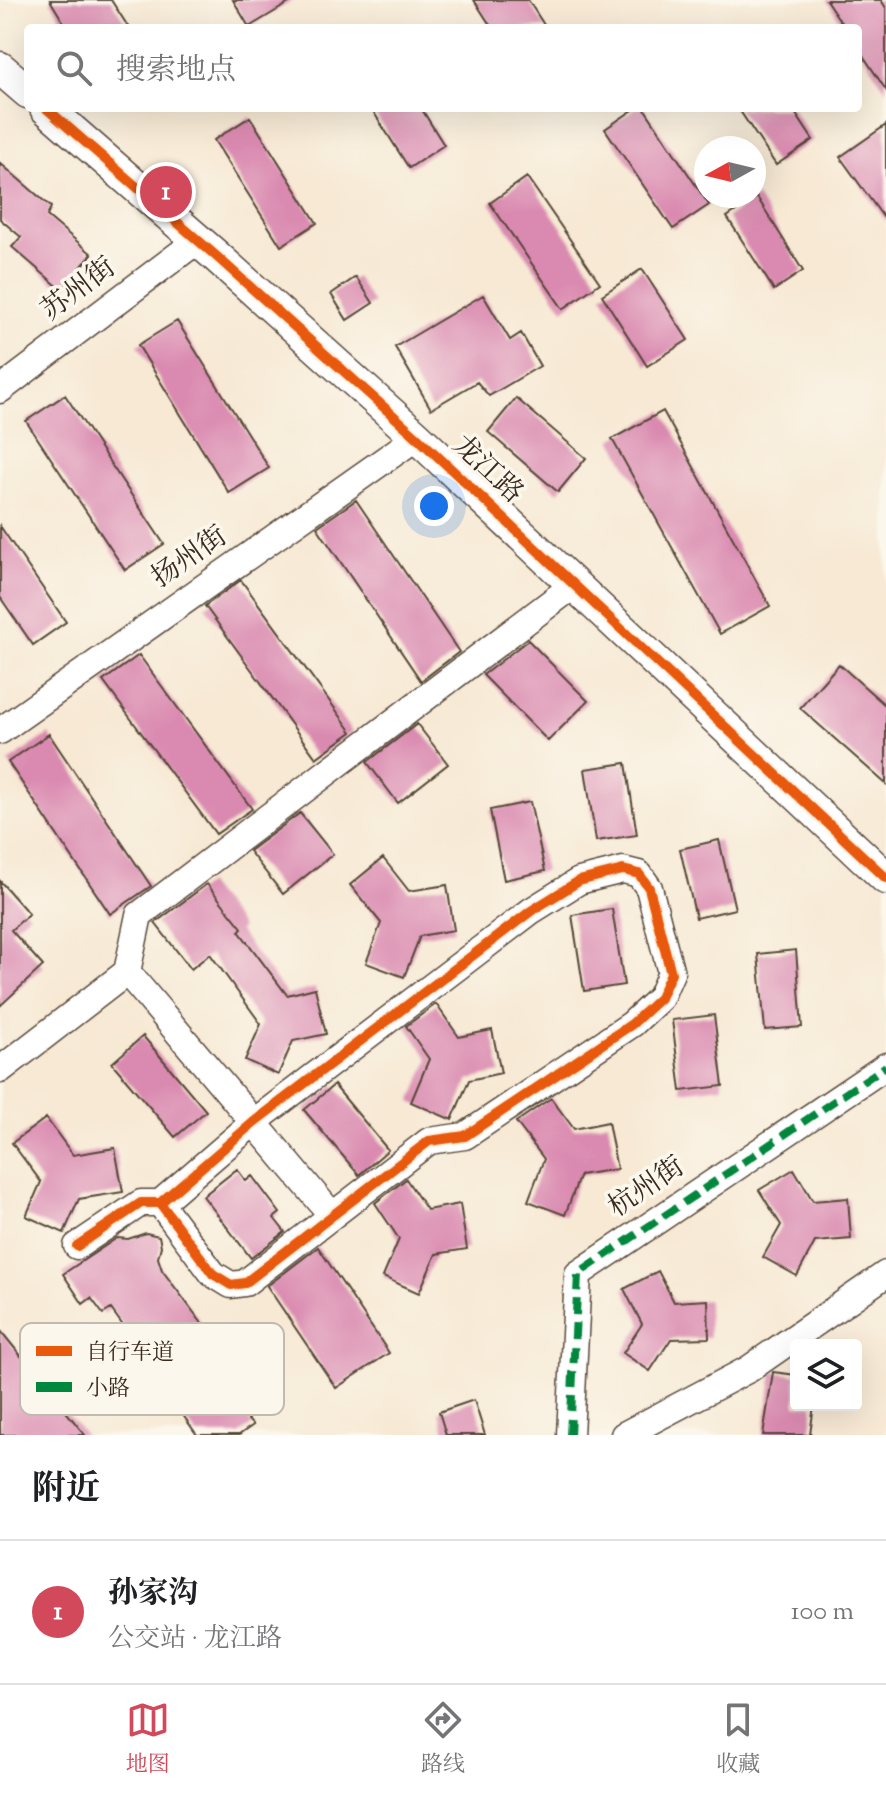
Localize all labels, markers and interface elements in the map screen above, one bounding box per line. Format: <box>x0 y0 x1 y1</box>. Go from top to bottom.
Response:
search box <box>24 24 862 112</box>
icon: search <box>52 46 96 90</box>
text: 搜索地点 <box>116 50 236 93</box>
north arrow <box>694 136 766 208</box>
pin: 1 <box>140 162 192 222</box>
street label: 苏州街 <box>33 249 125 331</box>
street label: 龙江路 <box>443 427 531 513</box>
your location <box>414 486 454 526</box>
street label: 扬州街 <box>144 518 236 598</box>
street label: 杭州街 <box>601 1148 693 1228</box>
legend <box>20 1323 284 1415</box>
text: 自行车道 <box>86 1338 174 1370</box>
map controls <box>790 1339 862 1411</box>
button: layers <box>790 1339 862 1411</box>
text: 小路 <box>86 1374 130 1406</box>
text: 附近 <box>32 1466 100 1515</box>
text: 孙家沟 <box>108 1573 198 1616</box>
text: 1 <box>54 1594 62 1631</box>
text: 100 m <box>791 1594 854 1631</box>
text: 公交站 · 龙江路 <box>108 1621 282 1658</box>
tab: 地图 <box>126 1698 170 1782</box>
tab: 路线 <box>421 1698 465 1782</box>
tab: 收藏 <box>716 1698 760 1782</box>

